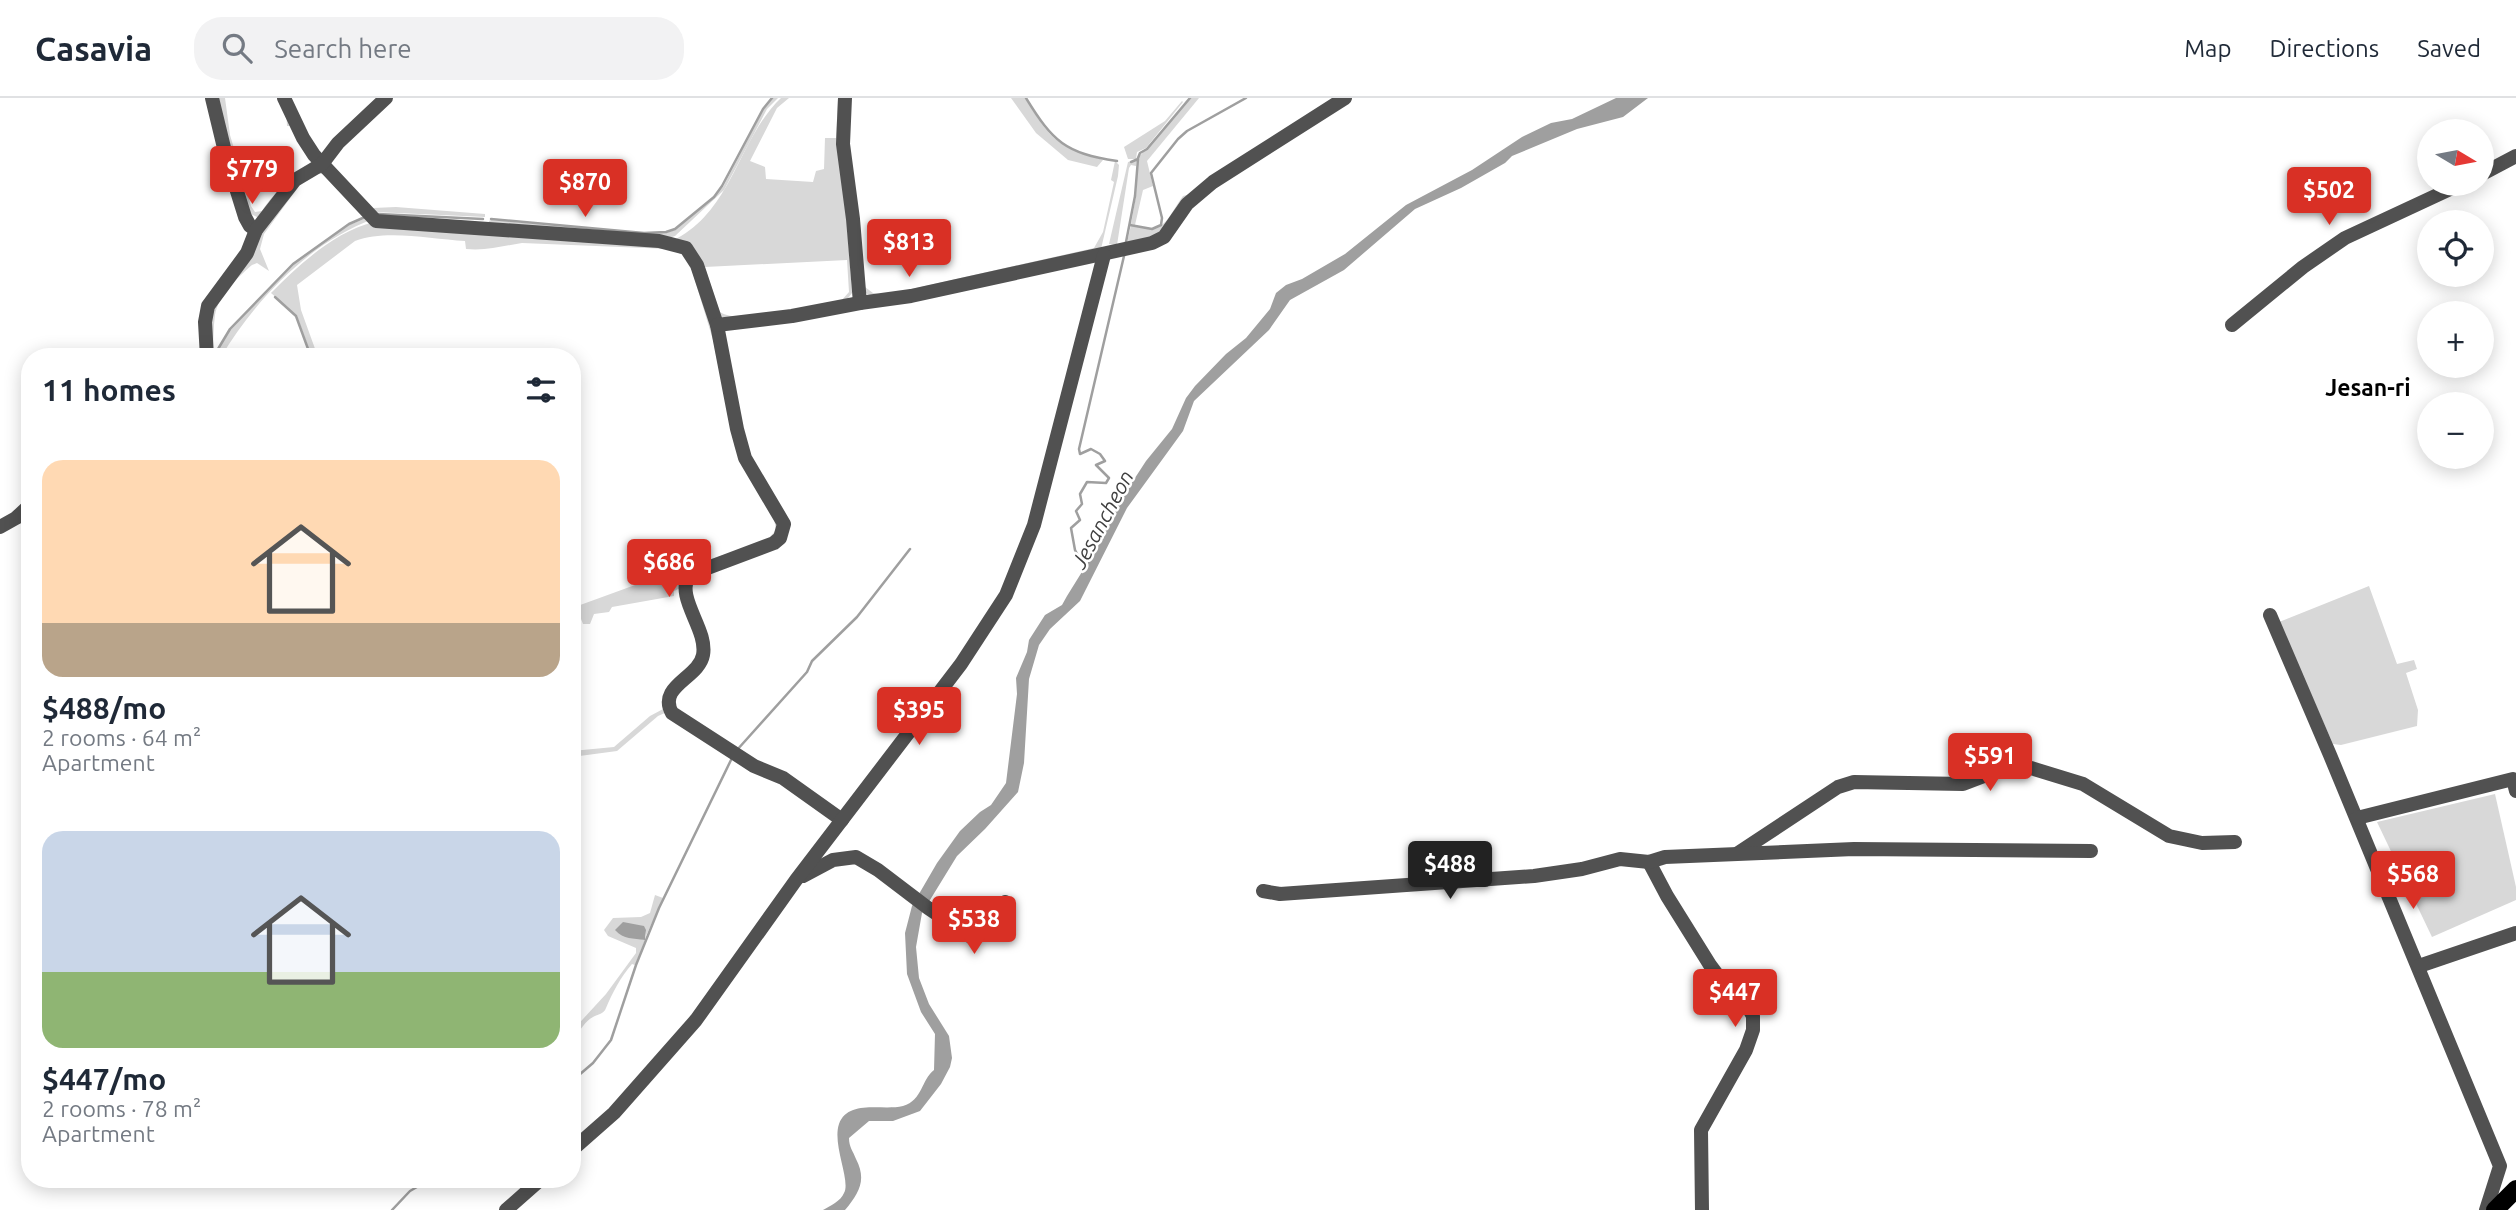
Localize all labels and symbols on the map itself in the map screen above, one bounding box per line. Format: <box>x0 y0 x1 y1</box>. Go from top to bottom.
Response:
north arrow <box>2417 119 2494 196</box>
pin: $779 <box>211 146 293 206</box>
pin: $870 <box>544 159 626 219</box>
pin: $502 <box>2288 167 2370 227</box>
pin: $813 <box>868 220 950 279</box>
district label: Jesan-ri <box>2325 375 2411 400</box>
water label: Jesancheon <box>1066 466 1138 573</box>
pin: $686 <box>628 540 710 599</box>
pin: $395 <box>878 688 960 747</box>
pin: $591 <box>1949 734 2031 793</box>
pin: $488 <box>1409 842 1491 901</box>
pin: $568 <box>2372 852 2454 911</box>
pin: $538 <box>933 896 1015 956</box>
pin: $447 <box>1694 970 1776 1029</box>

